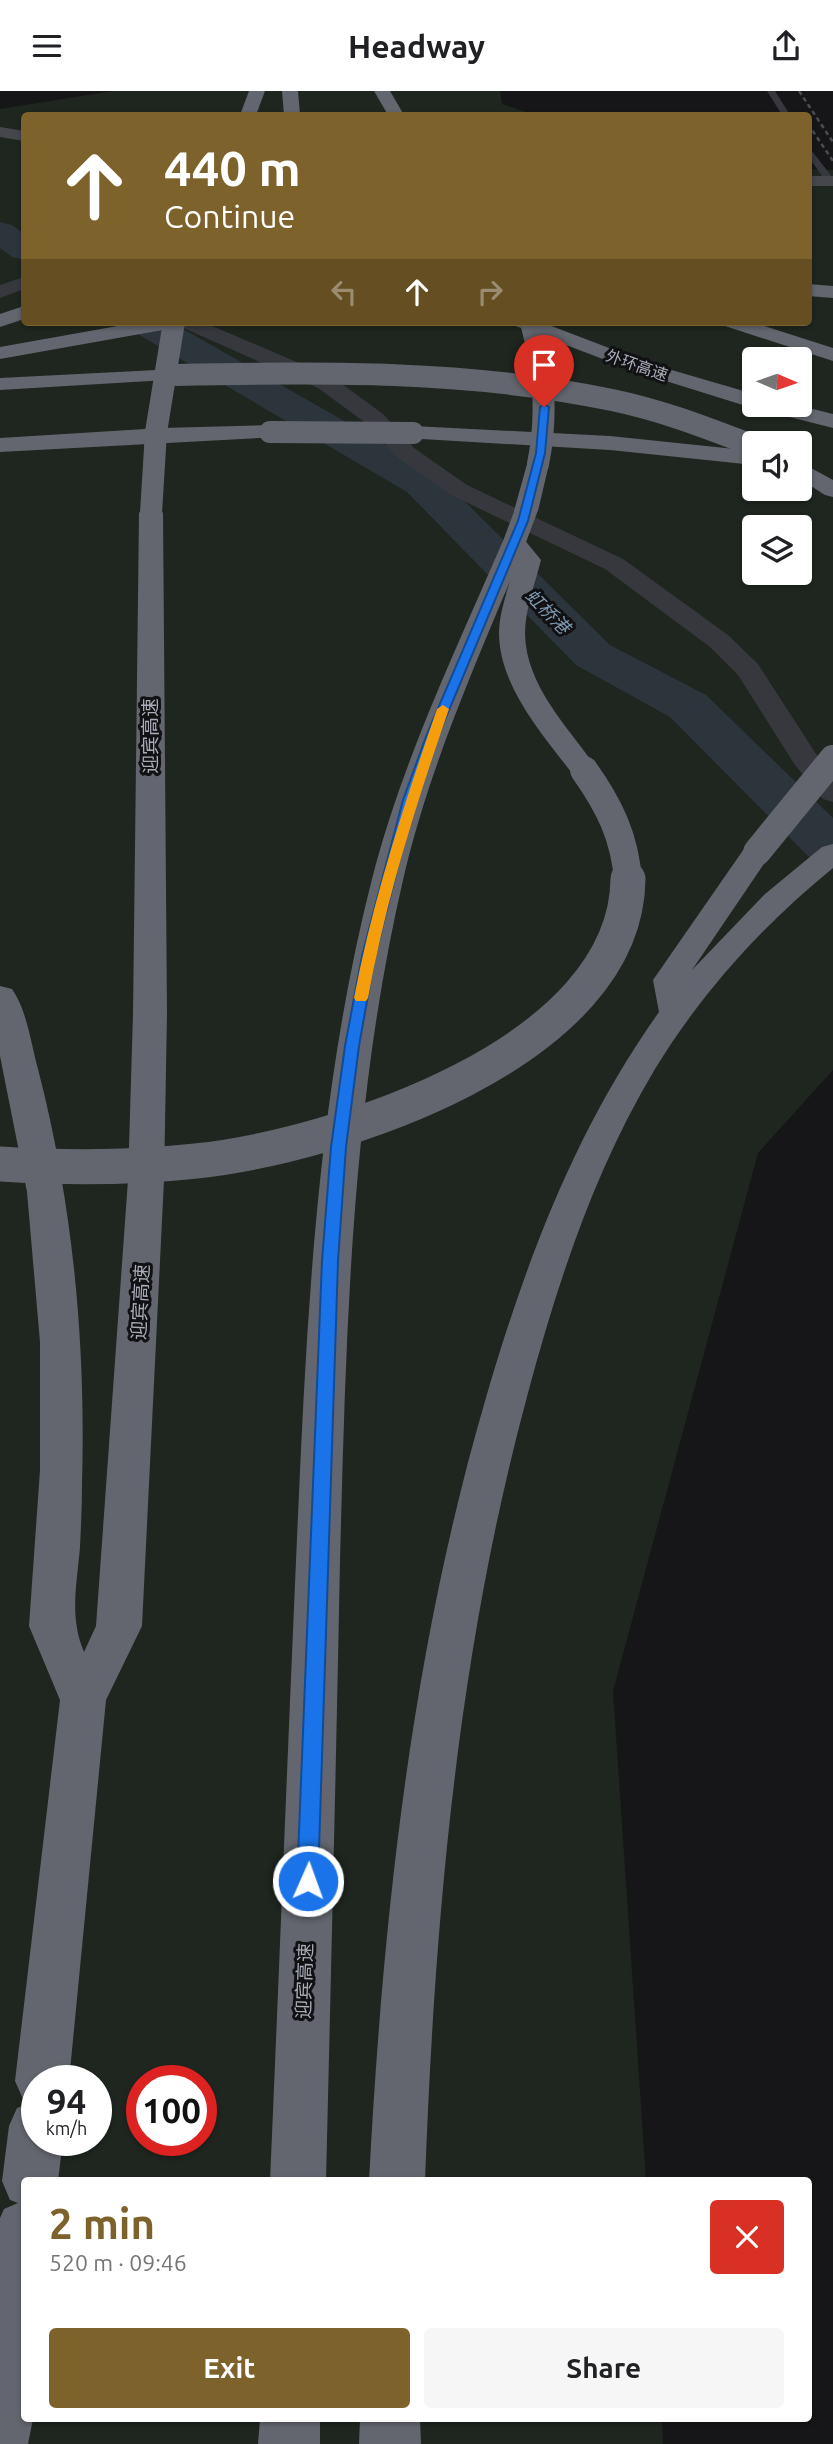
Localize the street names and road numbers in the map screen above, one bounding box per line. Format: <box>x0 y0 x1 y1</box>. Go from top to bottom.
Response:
street label: 外环高速 <box>604 346 670 384</box>
street label: 迎宾高速 <box>139 698 161 774</box>
street label: 迎宾高速 <box>127 1263 153 1341</box>
street label: 迎宾高速 <box>292 1943 316 2019</box>

